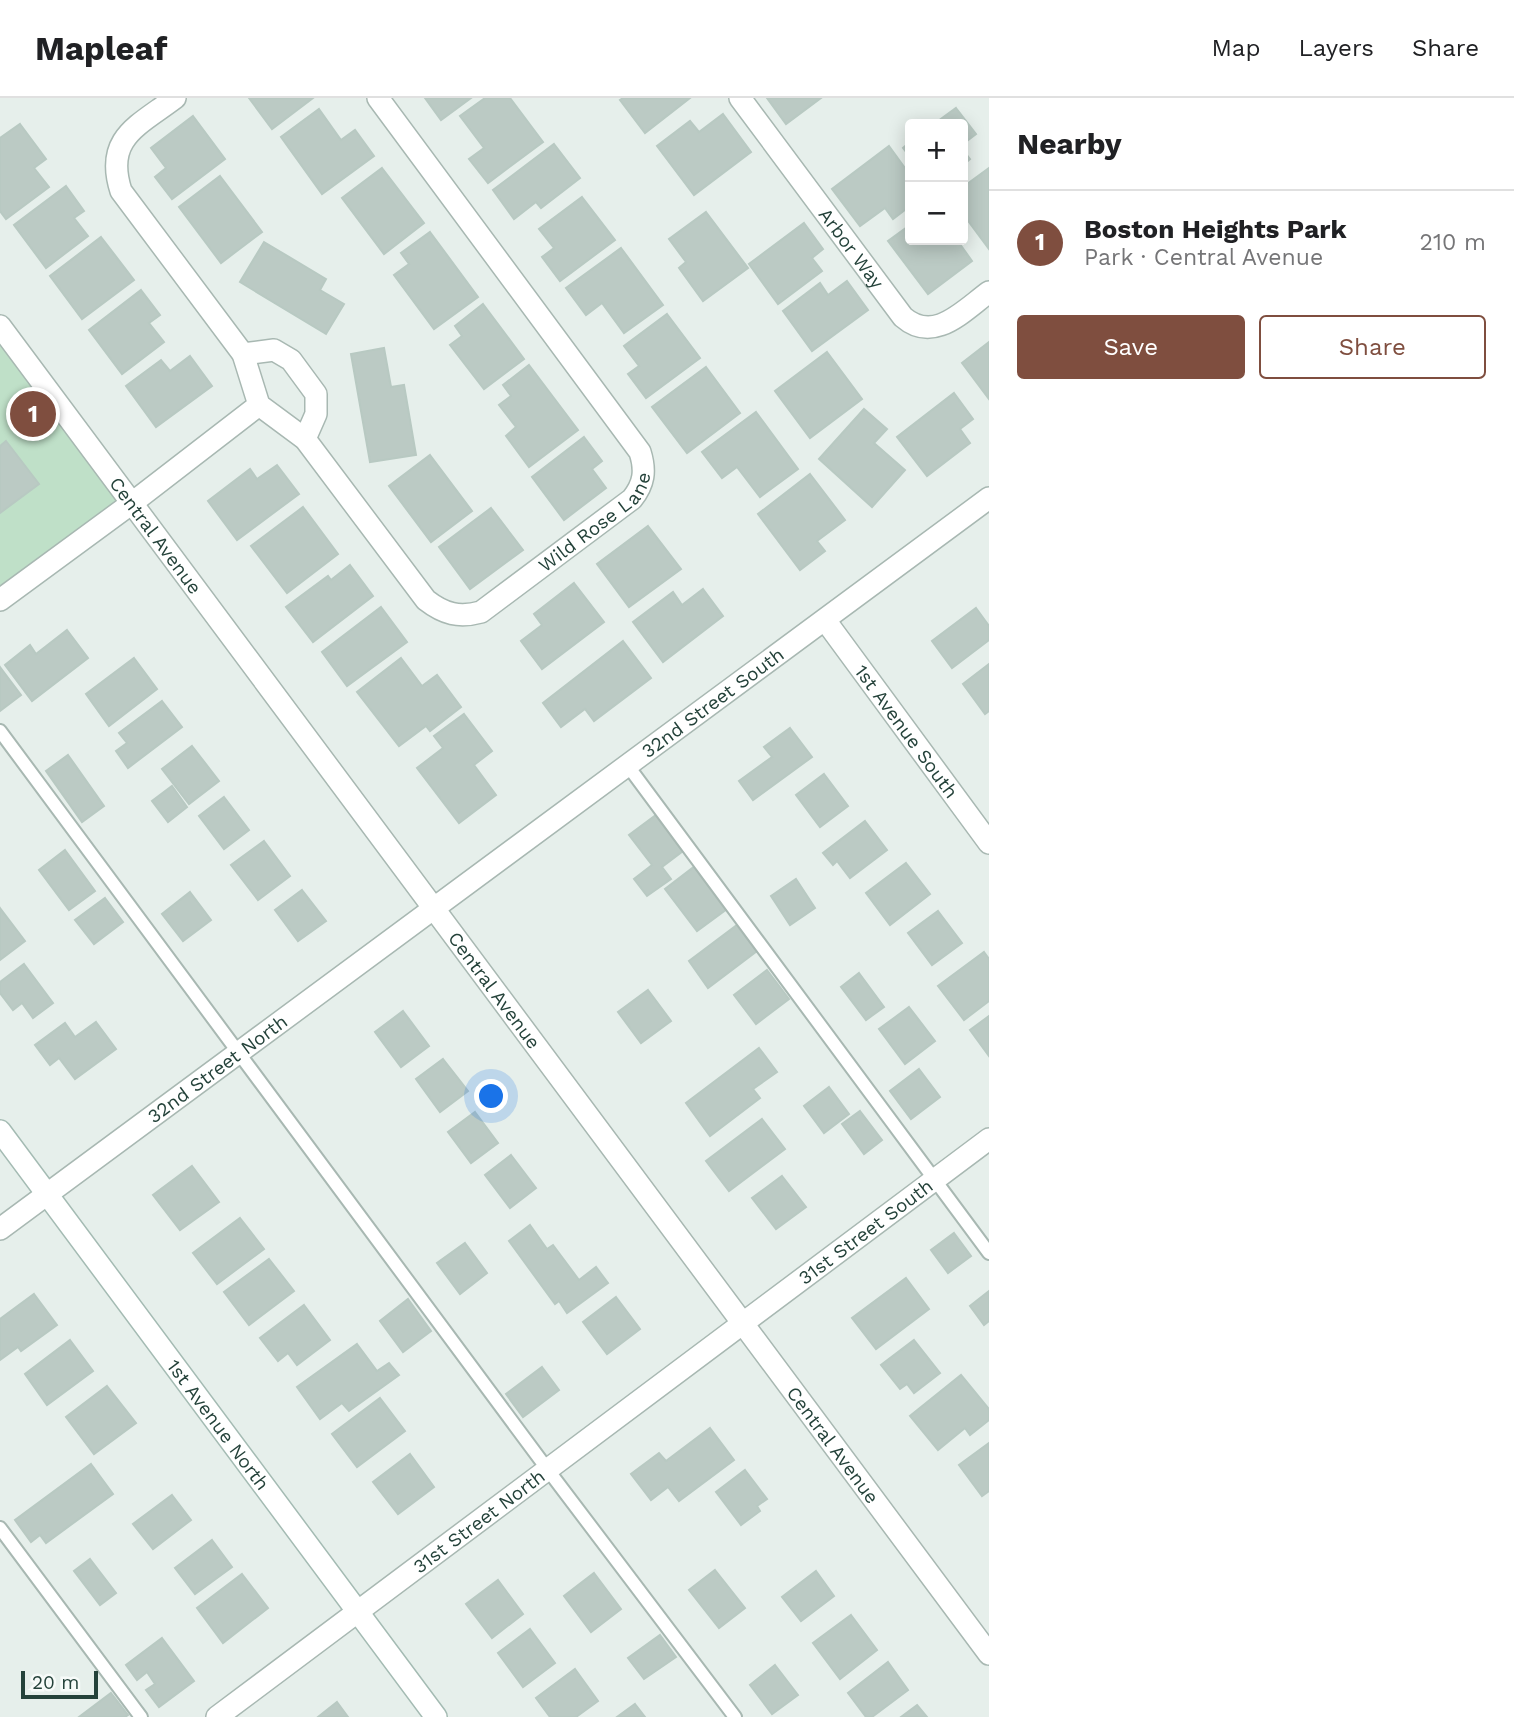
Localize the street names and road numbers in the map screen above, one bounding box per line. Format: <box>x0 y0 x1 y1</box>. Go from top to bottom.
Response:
street label: Arbor Way <box>814 204 889 293</box>
street label: Wild Rose Lane <box>534 470 655 577</box>
street label: Central Avenue <box>104 473 207 599</box>
street label: 32nd Street South <box>637 643 788 763</box>
street label: 1st Avenue South <box>850 660 963 803</box>
street label: Central Avenue <box>443 927 545 1053</box>
street label: 32nd Street North <box>143 1010 292 1128</box>
street label: 31st Street South <box>794 1174 937 1290</box>
street label: 1st Avenue North <box>162 1355 274 1495</box>
street label: Central Avenue <box>782 1382 884 1508</box>
street label: 31st Street North <box>409 1465 550 1578</box>

